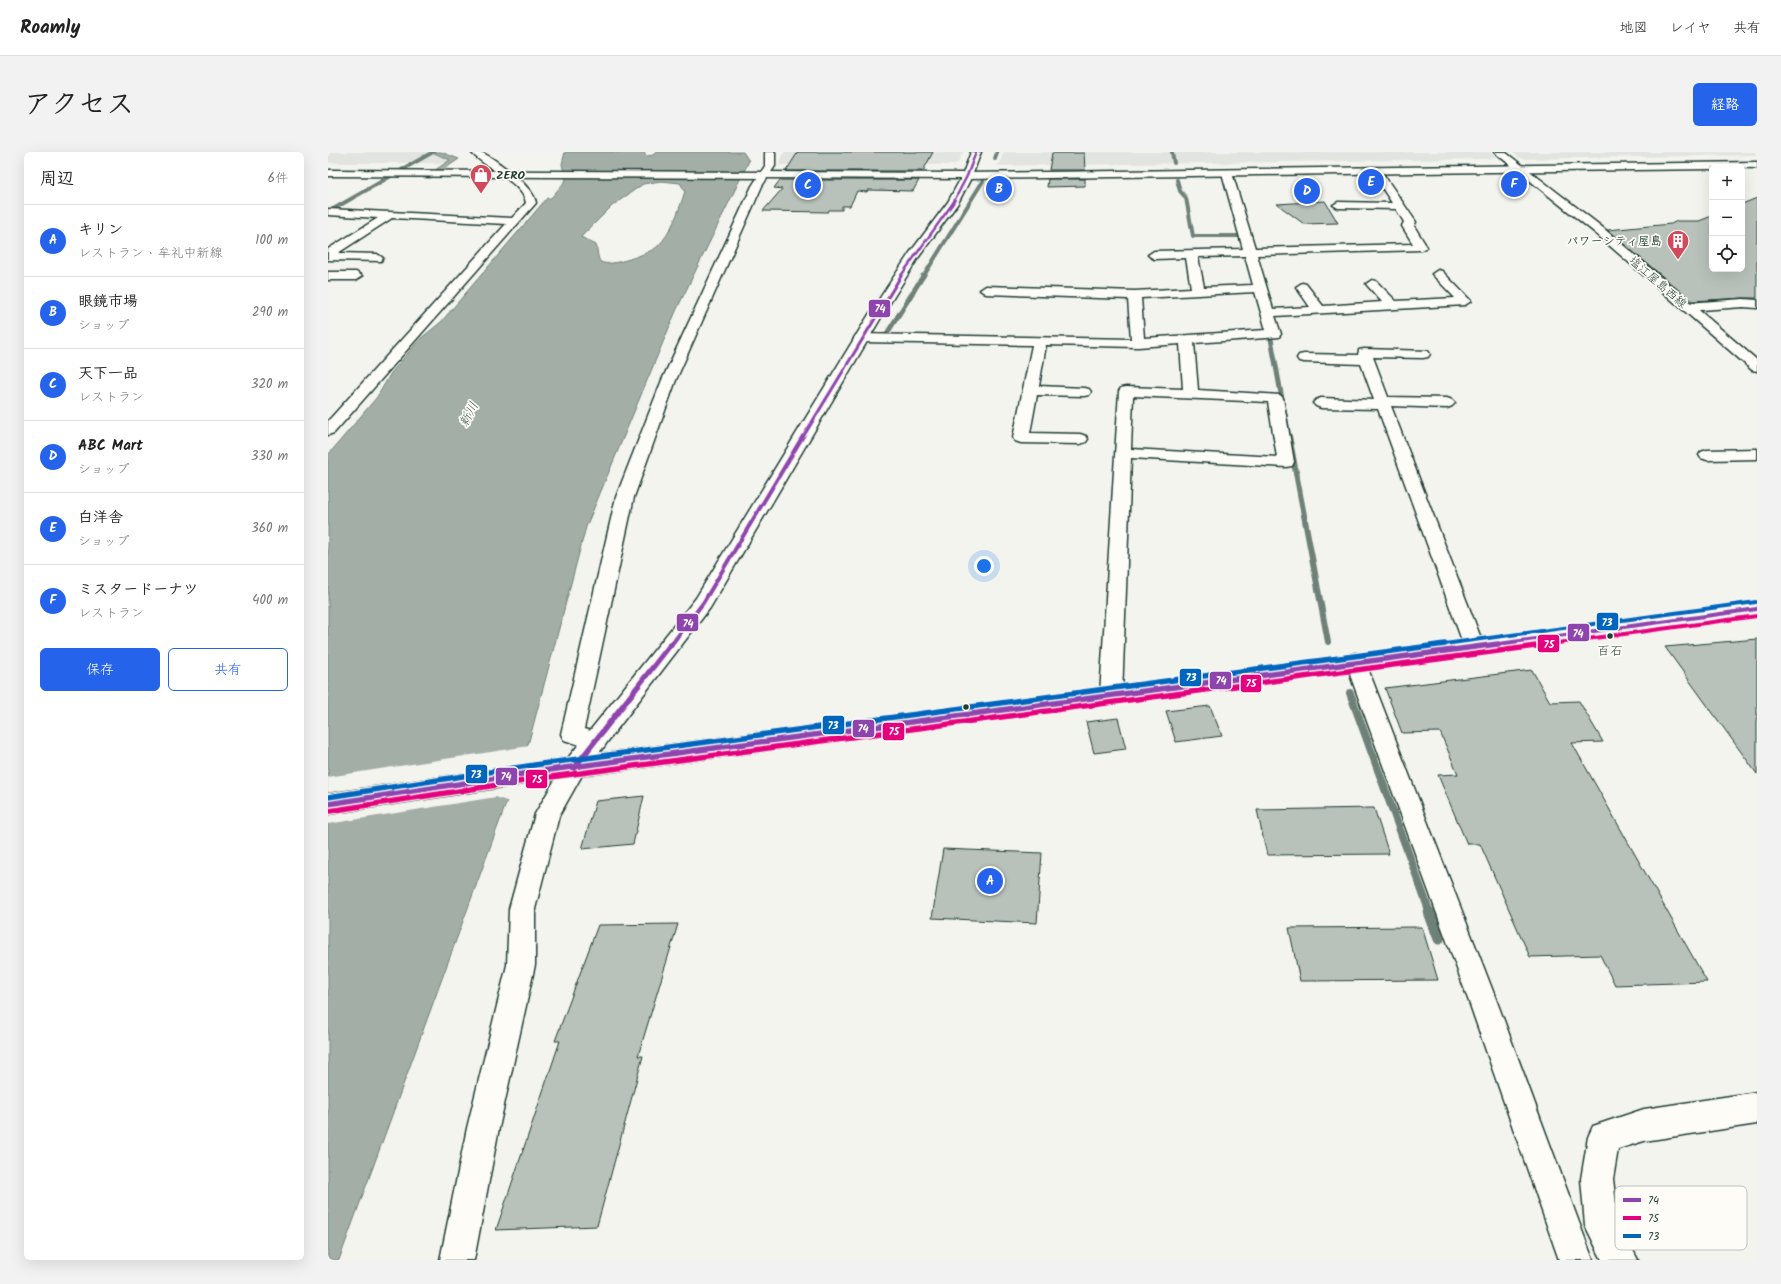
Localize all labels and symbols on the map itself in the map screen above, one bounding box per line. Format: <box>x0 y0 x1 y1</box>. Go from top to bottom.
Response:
shop icon: ZERO <box>468 162 494 195</box>
place label: ZERO <box>496 166 526 185</box>
pin: E <box>1358 167 1384 197</box>
pin: F <box>1501 169 1527 199</box>
pin: C <box>795 170 821 200</box>
pin: B <box>986 174 1012 204</box>
pin: D <box>1294 176 1320 206</box>
building icon: パワーシティ屋島 <box>1665 228 1691 261</box>
place label: パワーシティ屋島 <box>1566 232 1662 251</box>
street label: 塩江屋島西線 <box>1624 252 1691 313</box>
line badge: 74 <box>868 299 891 318</box>
text: 74 <box>874 300 886 318</box>
water label: 新川 <box>454 398 485 431</box>
your location <box>974 556 994 576</box>
line badge: 73 <box>1596 612 1619 631</box>
line badge: 74 <box>676 613 699 632</box>
text: 73 <box>1601 614 1613 632</box>
text: 74 <box>682 615 694 633</box>
line badge: 74 <box>1567 623 1590 642</box>
text: 74 <box>1572 625 1584 643</box>
marker: 百石 <box>1605 631 1615 641</box>
line badge: 75 <box>1537 634 1560 653</box>
text: 75 <box>1544 636 1556 654</box>
place label: 百石 <box>1597 641 1623 662</box>
line badge: 73 <box>1179 668 1202 687</box>
text: 73 <box>1185 669 1197 687</box>
line badge: 74 <box>1209 671 1232 690</box>
text: 74 <box>1215 672 1227 690</box>
line badge: 75 <box>1240 674 1262 693</box>
text: 75 <box>1246 675 1258 693</box>
unlabelled marker <box>961 702 971 712</box>
line badge: 73 <box>822 715 845 735</box>
text: 73 <box>827 717 839 735</box>
line badge: 74 <box>852 719 875 738</box>
text: 74 <box>857 720 869 738</box>
line badge: 75 <box>882 722 905 741</box>
text: 75 <box>889 723 901 741</box>
line badge: 73 <box>465 764 488 784</box>
text: 73 <box>470 766 482 784</box>
line badge: 74 <box>495 767 518 786</box>
text: 74 <box>500 768 512 786</box>
line badge: 75 <box>525 769 548 789</box>
text: 75 <box>532 771 544 789</box>
pin: A <box>977 866 1003 896</box>
legend <box>1615 1186 1747 1250</box>
text: 74 <box>1648 1192 1659 1210</box>
text: 75 <box>1648 1210 1660 1228</box>
text: 73 <box>1648 1228 1659 1246</box>

